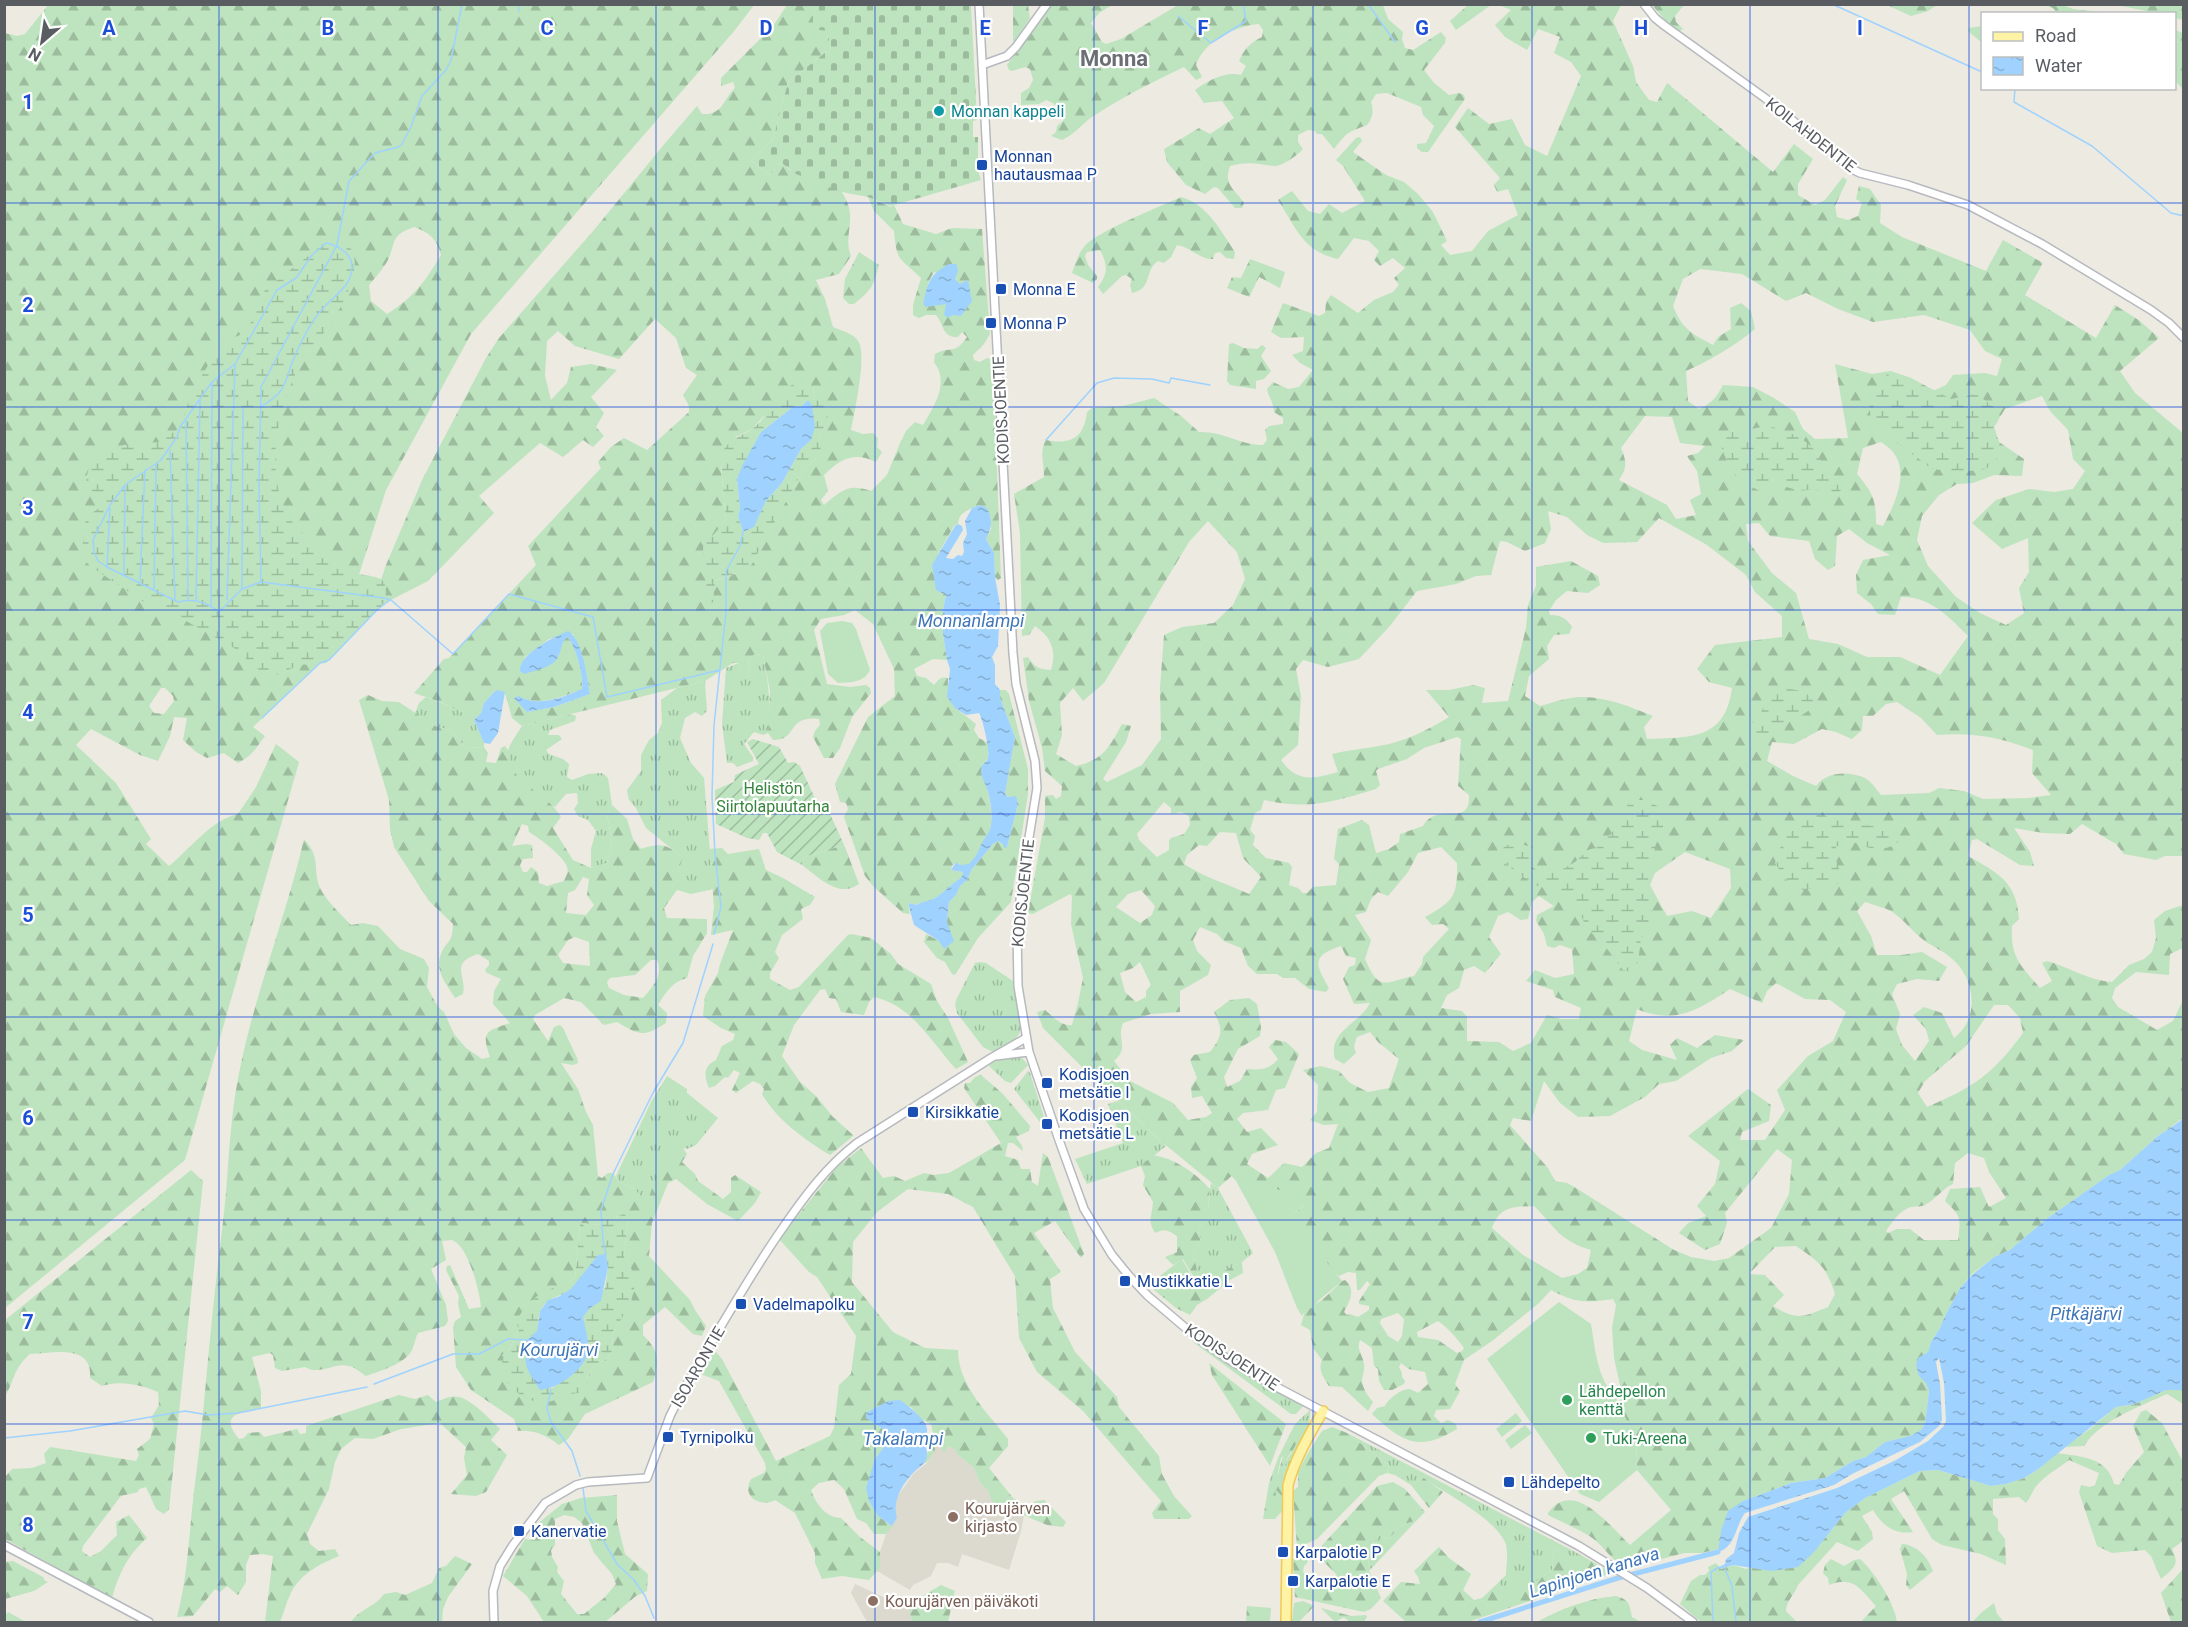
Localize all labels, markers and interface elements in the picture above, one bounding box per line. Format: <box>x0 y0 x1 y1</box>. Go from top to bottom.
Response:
north arrow <box>12 12 72 72</box>
legend <box>1981 12 2176 90</box>
text: A <box>102 16 116 40</box>
text: B <box>322 16 334 40</box>
text: C <box>540 16 554 40</box>
text: D <box>760 16 773 40</box>
text: E <box>979 16 991 40</box>
text: F <box>1198 16 1209 40</box>
text: G <box>1415 16 1429 40</box>
text: H <box>1634 16 1648 40</box>
text: I <box>1857 16 1863 40</box>
text: Road <box>2035 25 2076 46</box>
text: N <box>25 44 45 66</box>
district label: Monna <box>1080 46 1148 71</box>
text: Water <box>2035 55 2082 76</box>
text: 1 <box>22 90 34 114</box>
street label: KOILAHDENTIE <box>1762 94 1860 176</box>
place label: Monnan kappeli <box>951 102 1064 121</box>
marker: Monnan kappeli <box>932 104 946 118</box>
place label: Monnan hautausmaa P <box>994 147 1097 184</box>
marker: Monnan hautausmaa P <box>975 158 989 172</box>
place label: Monna E <box>1013 280 1076 299</box>
marker: Monna E <box>994 282 1008 296</box>
text: 2 <box>22 293 34 317</box>
place label: Monna P <box>1003 314 1067 333</box>
marker: Monna P <box>984 316 998 330</box>
street label: KODISJOENTIE <box>989 355 1013 465</box>
text: 3 <box>22 496 34 520</box>
water label: Monnanlampi <box>918 610 1025 631</box>
text: 4 <box>22 700 34 724</box>
park label: Helistön Siirtolapuutarha <box>716 779 830 816</box>
street label: KODISJOENTIE <box>1008 838 1038 948</box>
text: 5 <box>22 903 34 927</box>
place label: Kodisjoen metsätie I <box>1059 1065 1130 1102</box>
marker: Kodisjoen metsätie I <box>1040 1076 1054 1090</box>
place label: Kirsikkatie <box>925 1103 999 1122</box>
marker: Kirsikkatie <box>906 1105 920 1119</box>
text: 6 <box>22 1106 34 1130</box>
place label: Kodisjoen metsätie L <box>1059 1106 1134 1143</box>
marker: Kodisjoen metsätie L <box>1040 1117 1054 1131</box>
place label: Mustikkatie L <box>1137 1272 1233 1291</box>
marker: Mustikkatie L <box>1118 1274 1132 1288</box>
place label: Vadelmapolku <box>753 1295 855 1314</box>
marker: Vadelmapolku <box>734 1297 748 1311</box>
water label: Pitkäjärvi <box>2050 1303 2123 1324</box>
text: 7 <box>22 1310 34 1334</box>
street label: KODISJOENTIE <box>1181 1320 1283 1394</box>
street label: ISOARONTIE <box>667 1323 729 1411</box>
water label: Kourujärvi <box>520 1339 599 1360</box>
place label: Lähdepellon kenttä <box>1579 1382 1666 1419</box>
marker: Lähdepellon kenttä <box>1560 1393 1574 1407</box>
place label: Tyrnipolku <box>680 1428 754 1447</box>
water label: Takalampi <box>863 1428 944 1449</box>
place label: Tuki-Areena <box>1603 1429 1687 1448</box>
marker: Tyrnipolku <box>661 1430 675 1444</box>
marker: Tuki-Areena <box>1584 1431 1598 1445</box>
place label: Lähdepelto <box>1521 1473 1600 1492</box>
marker: Lähdepelto <box>1502 1475 1516 1489</box>
place label: Kourujärven kirjasto <box>965 1499 1050 1536</box>
marker: Kourujärven kirjasto <box>946 1510 960 1524</box>
text: 8 <box>22 1513 34 1537</box>
place label: Kanervatie <box>531 1522 607 1541</box>
marker: Kanervatie <box>512 1524 526 1538</box>
water label: Lapinjoen kanava <box>1526 1542 1662 1602</box>
place label: Karpalotie P <box>1295 1543 1382 1562</box>
marker: Karpalotie P <box>1276 1545 1290 1559</box>
place label: Karpalotie E <box>1305 1572 1391 1591</box>
marker: Karpalotie E <box>1286 1574 1300 1588</box>
place label: Kourujärven päiväkoti <box>885 1592 1038 1611</box>
marker: Kourujärven päiväkoti <box>866 1594 880 1608</box>

